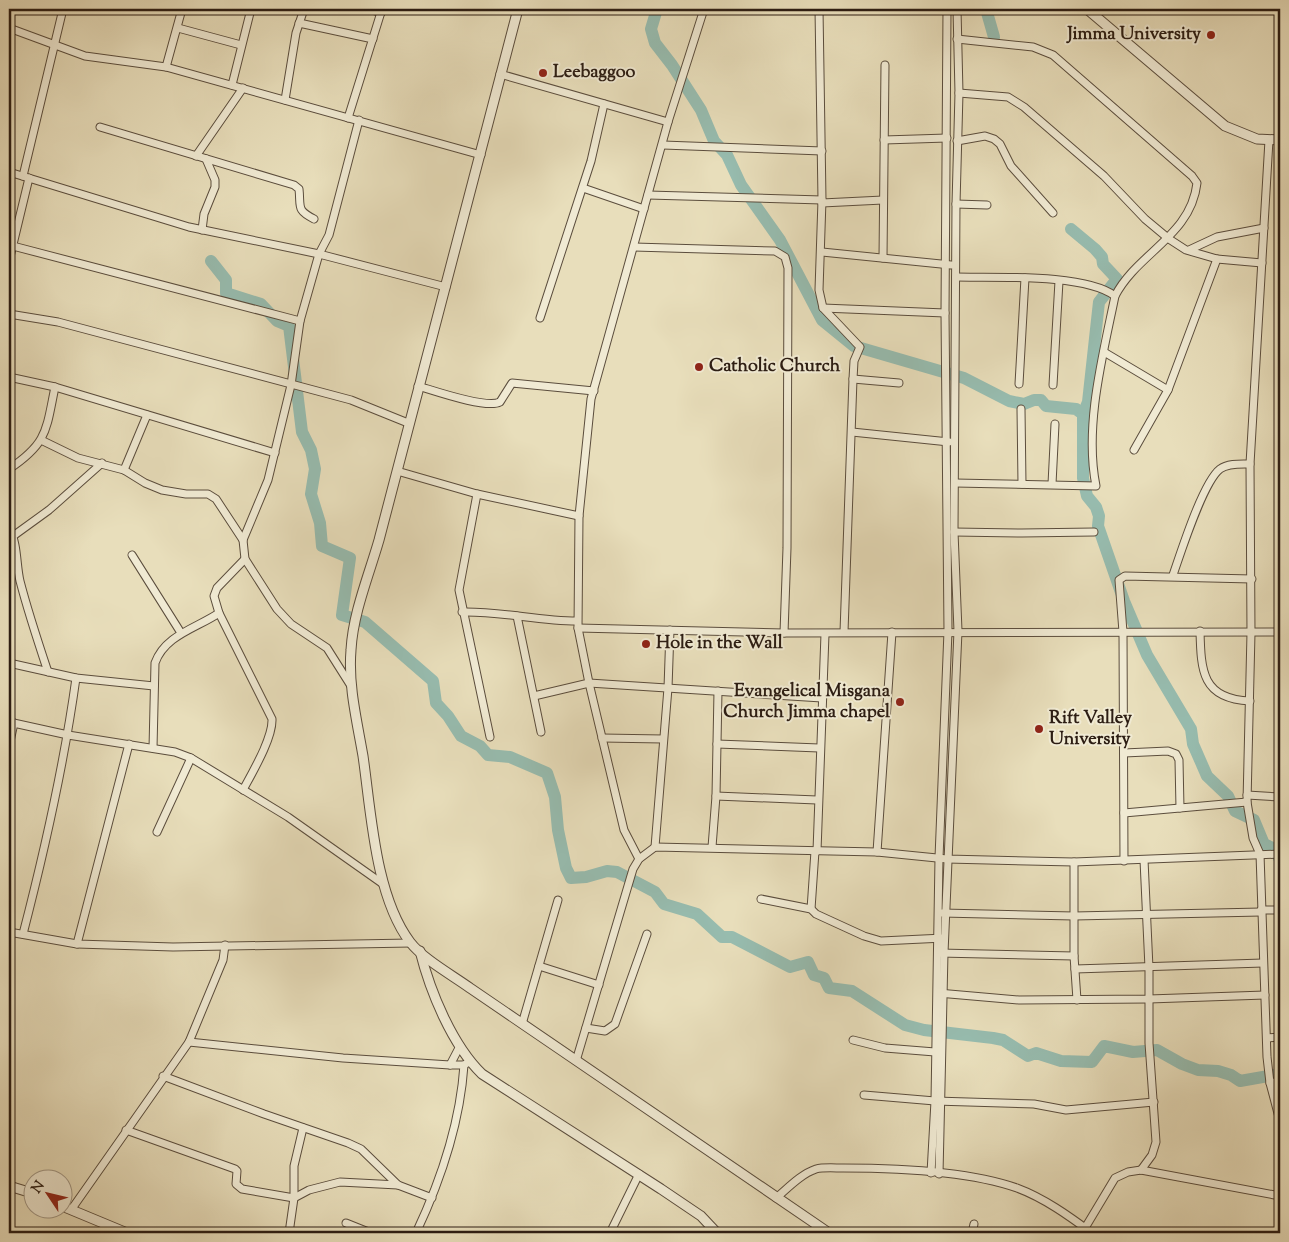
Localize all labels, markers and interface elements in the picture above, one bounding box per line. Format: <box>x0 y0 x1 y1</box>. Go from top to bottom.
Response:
place label: Jimma University <box>1065 22 1201 48</box>
marker: Jimma University <box>1205 29 1217 41</box>
place label: Leebaggoo <box>553 60 636 86</box>
marker: Leebaggoo <box>537 67 549 79</box>
place label: Catholic Church <box>709 354 841 380</box>
marker: Catholic Church <box>693 361 705 373</box>
place label: Hole in the Wall <box>656 631 784 657</box>
marker: Hole in the Wall <box>640 638 652 650</box>
place label: Evangelical Misgana Church Jimma chapel <box>723 679 891 726</box>
marker: Evangelical Misgana Church Jimma chapel <box>894 696 906 708</box>
place label: Rift Valley University <box>1049 706 1132 753</box>
marker: Rift Valley University <box>1033 723 1045 735</box>
north arrow <box>22 1170 72 1220</box>
text: N <box>28 1177 50 1198</box>

